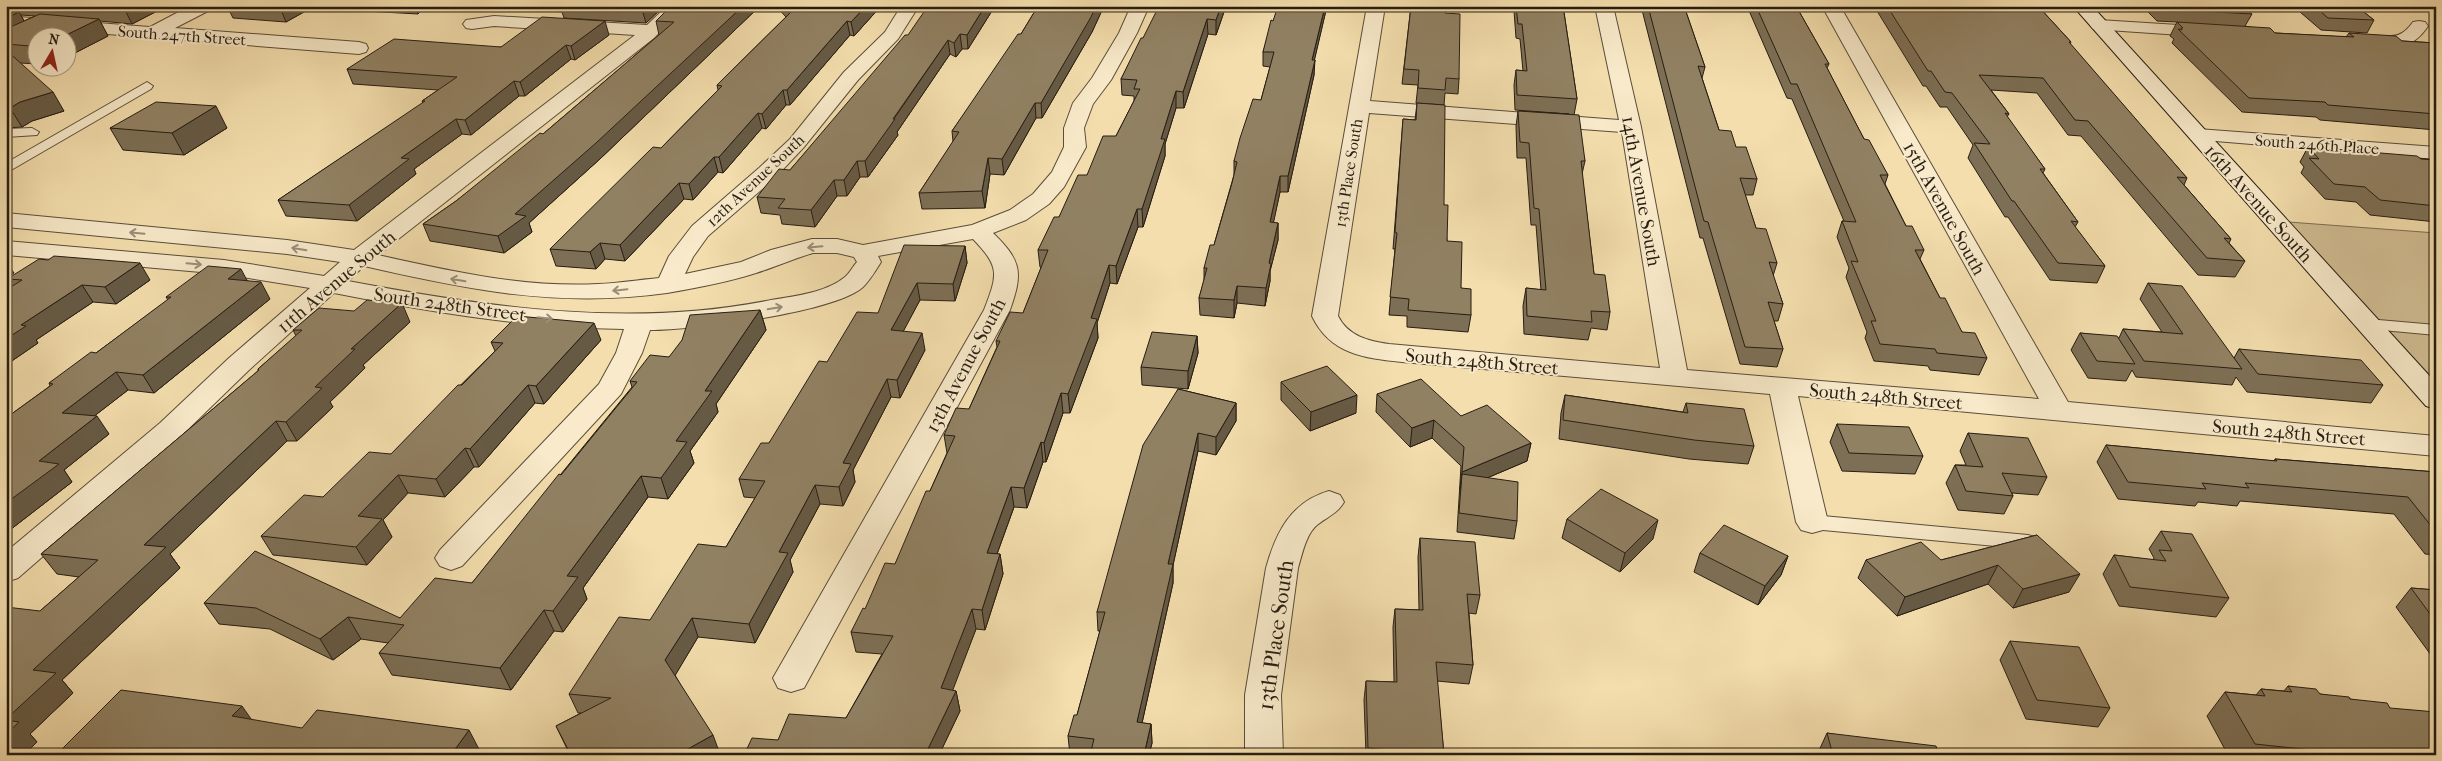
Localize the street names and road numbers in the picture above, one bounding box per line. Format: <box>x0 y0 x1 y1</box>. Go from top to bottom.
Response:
street label: South 247th Street <box>117 22 247 49</box>
street label: 14th Avenue South <box>1617 114 1665 268</box>
street label: 13th Place South <box>1330 117 1366 229</box>
street label: 12th Avenue South <box>702 130 808 231</box>
street label: South 246th Place <box>2254 131 2380 158</box>
street label: 15th Avenue South <box>1898 138 1990 279</box>
street label: 16th Avenue South <box>2199 140 2317 268</box>
street label: 11th Avenue South <box>273 226 401 338</box>
street label: South 248th Street <box>372 283 528 327</box>
street label: 13th Avenue South <box>921 294 1011 436</box>
street label: South 248th Street <box>1404 344 1560 380</box>
street label: South 248th Street <box>1808 379 1964 415</box>
street label: South 248th Street <box>2211 415 2367 451</box>
street label: 13th Place South <box>1253 558 1299 712</box>

